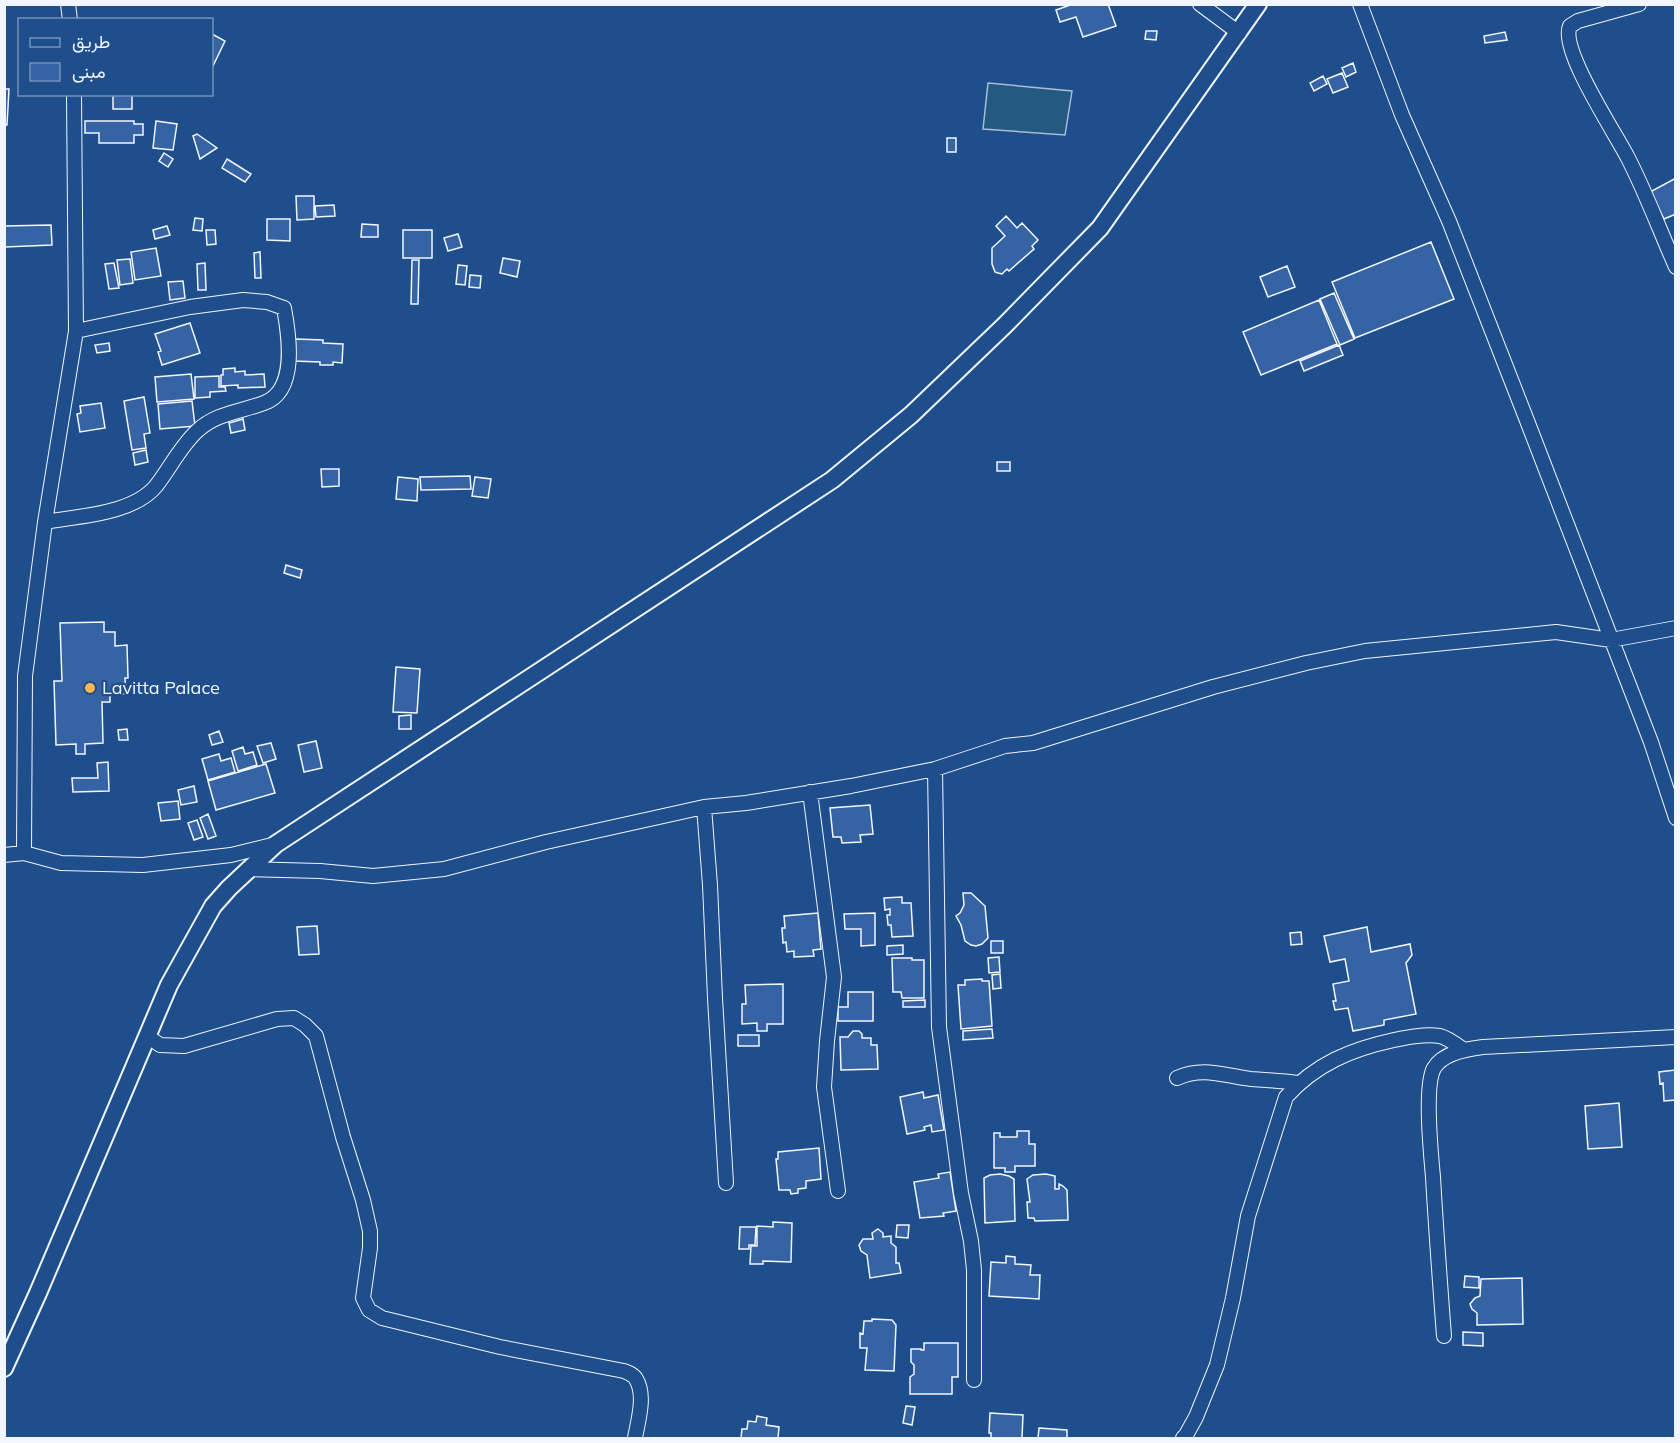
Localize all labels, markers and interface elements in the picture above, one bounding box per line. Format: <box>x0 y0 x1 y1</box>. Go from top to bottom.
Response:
legend <box>18 18 213 96</box>
text: طريق <box>72 30 110 53</box>
text: مبنى <box>72 60 106 83</box>
place label: Lavitta Palace <box>102 676 220 699</box>
marker: Lavitta Palace <box>83 681 97 695</box>

